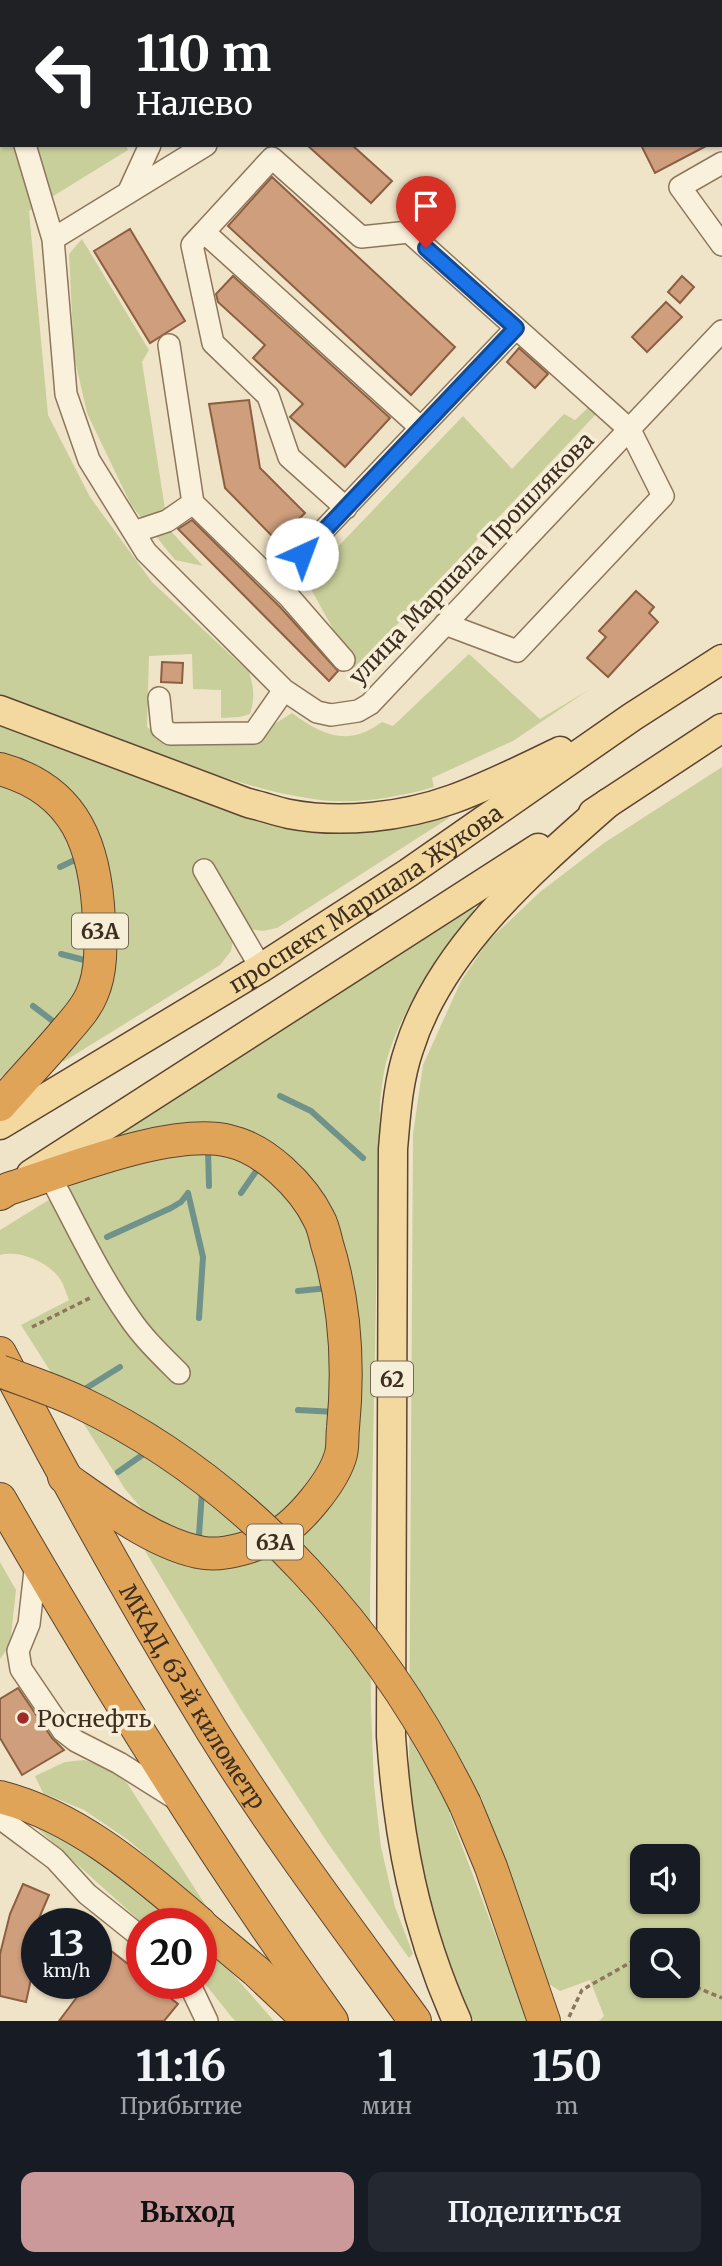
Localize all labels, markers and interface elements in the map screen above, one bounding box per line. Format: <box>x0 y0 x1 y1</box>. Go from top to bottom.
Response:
text: 110 m <box>136 23 271 84</box>
icon: left <box>21 28 112 119</box>
text: Налево <box>136 84 253 124</box>
pin <box>396 176 456 248</box>
icon: arrive <box>407 187 445 225</box>
street label: улица Маршала Прошлякова <box>342 426 600 690</box>
position arrow <box>265 517 339 591</box>
street label: проспект Маршала Жукова <box>223 797 508 999</box>
road number: 63A <box>72 914 128 948</box>
road number: 62 <box>371 1362 413 1396</box>
road number: 63A <box>247 1524 303 1560</box>
street label: МКАД, 63-й километр <box>114 1579 273 1814</box>
place label: Роснефть <box>37 1704 151 1733</box>
marker: Роснефть <box>15 1710 31 1726</box>
map controls <box>630 1844 700 1998</box>
button: sound <box>630 1844 700 1914</box>
speed limit sign: 20 <box>126 1908 217 1999</box>
text: 13 <box>49 1922 84 1966</box>
button: search <box>630 1928 700 1998</box>
text: km/h <box>43 1959 90 1982</box>
text: 11:16 <box>136 2040 226 2092</box>
text: 1 <box>377 2040 397 2092</box>
text: 150 <box>532 2040 602 2092</box>
text: Прибытие <box>120 2091 242 2120</box>
text: мин <box>362 2091 412 2120</box>
text: m <box>556 2091 578 2120</box>
button: Выход <box>21 2172 354 2252</box>
button: Поделиться <box>368 2172 701 2252</box>

